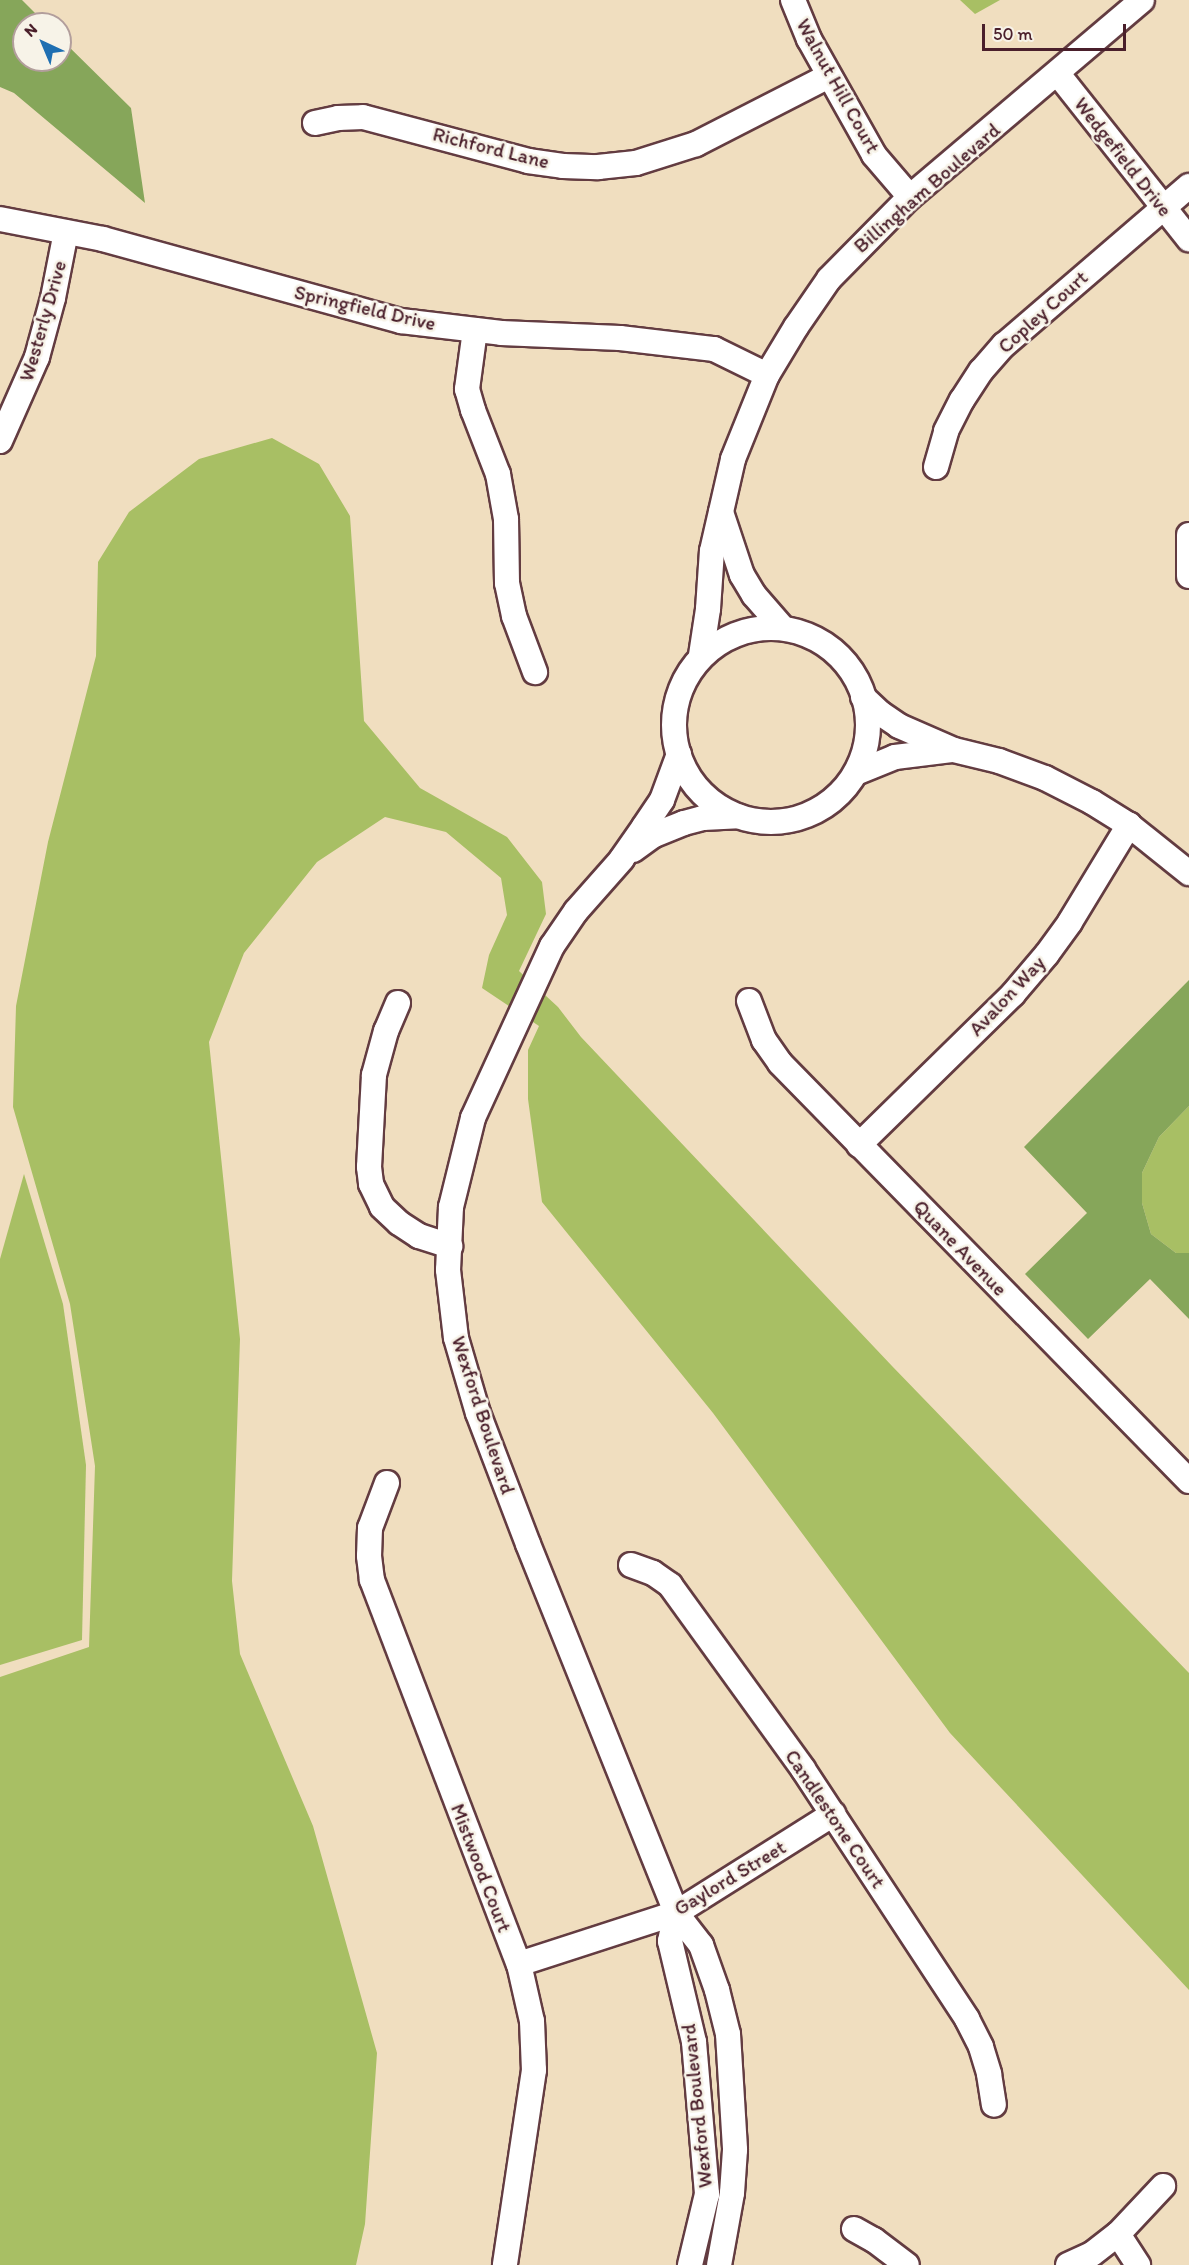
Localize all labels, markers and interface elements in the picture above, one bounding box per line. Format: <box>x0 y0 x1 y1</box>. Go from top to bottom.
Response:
north arrow <box>12 12 72 72</box>
scale bar <box>985 12 1129 50</box>
street label: Walnut Hill Court <box>791 14 885 158</box>
text: N <box>20 20 41 41</box>
text: 50 m <box>993 23 1033 45</box>
street label: Wedgefield Drive <box>1069 92 1177 222</box>
street label: Billingham Boulevard <box>849 118 1005 258</box>
street label: Richford Lane <box>430 122 552 174</box>
street label: Westerly Drive <box>14 258 72 384</box>
street label: Copley Court <box>993 266 1093 358</box>
street label: Springfield Drive <box>292 280 438 336</box>
street label: Avalon Way <box>964 951 1050 1041</box>
street label: Quane Avenue <box>909 1195 1011 1301</box>
street label: Wexford Boulevard <box>446 1333 520 1497</box>
street label: Candlestone Court <box>780 1745 890 1893</box>
street label: Mistwood Court <box>445 1800 517 1936</box>
street label: Gaylord Street <box>670 1835 790 1921</box>
street label: Wexford Boulevard <box>676 2023 718 2189</box>

